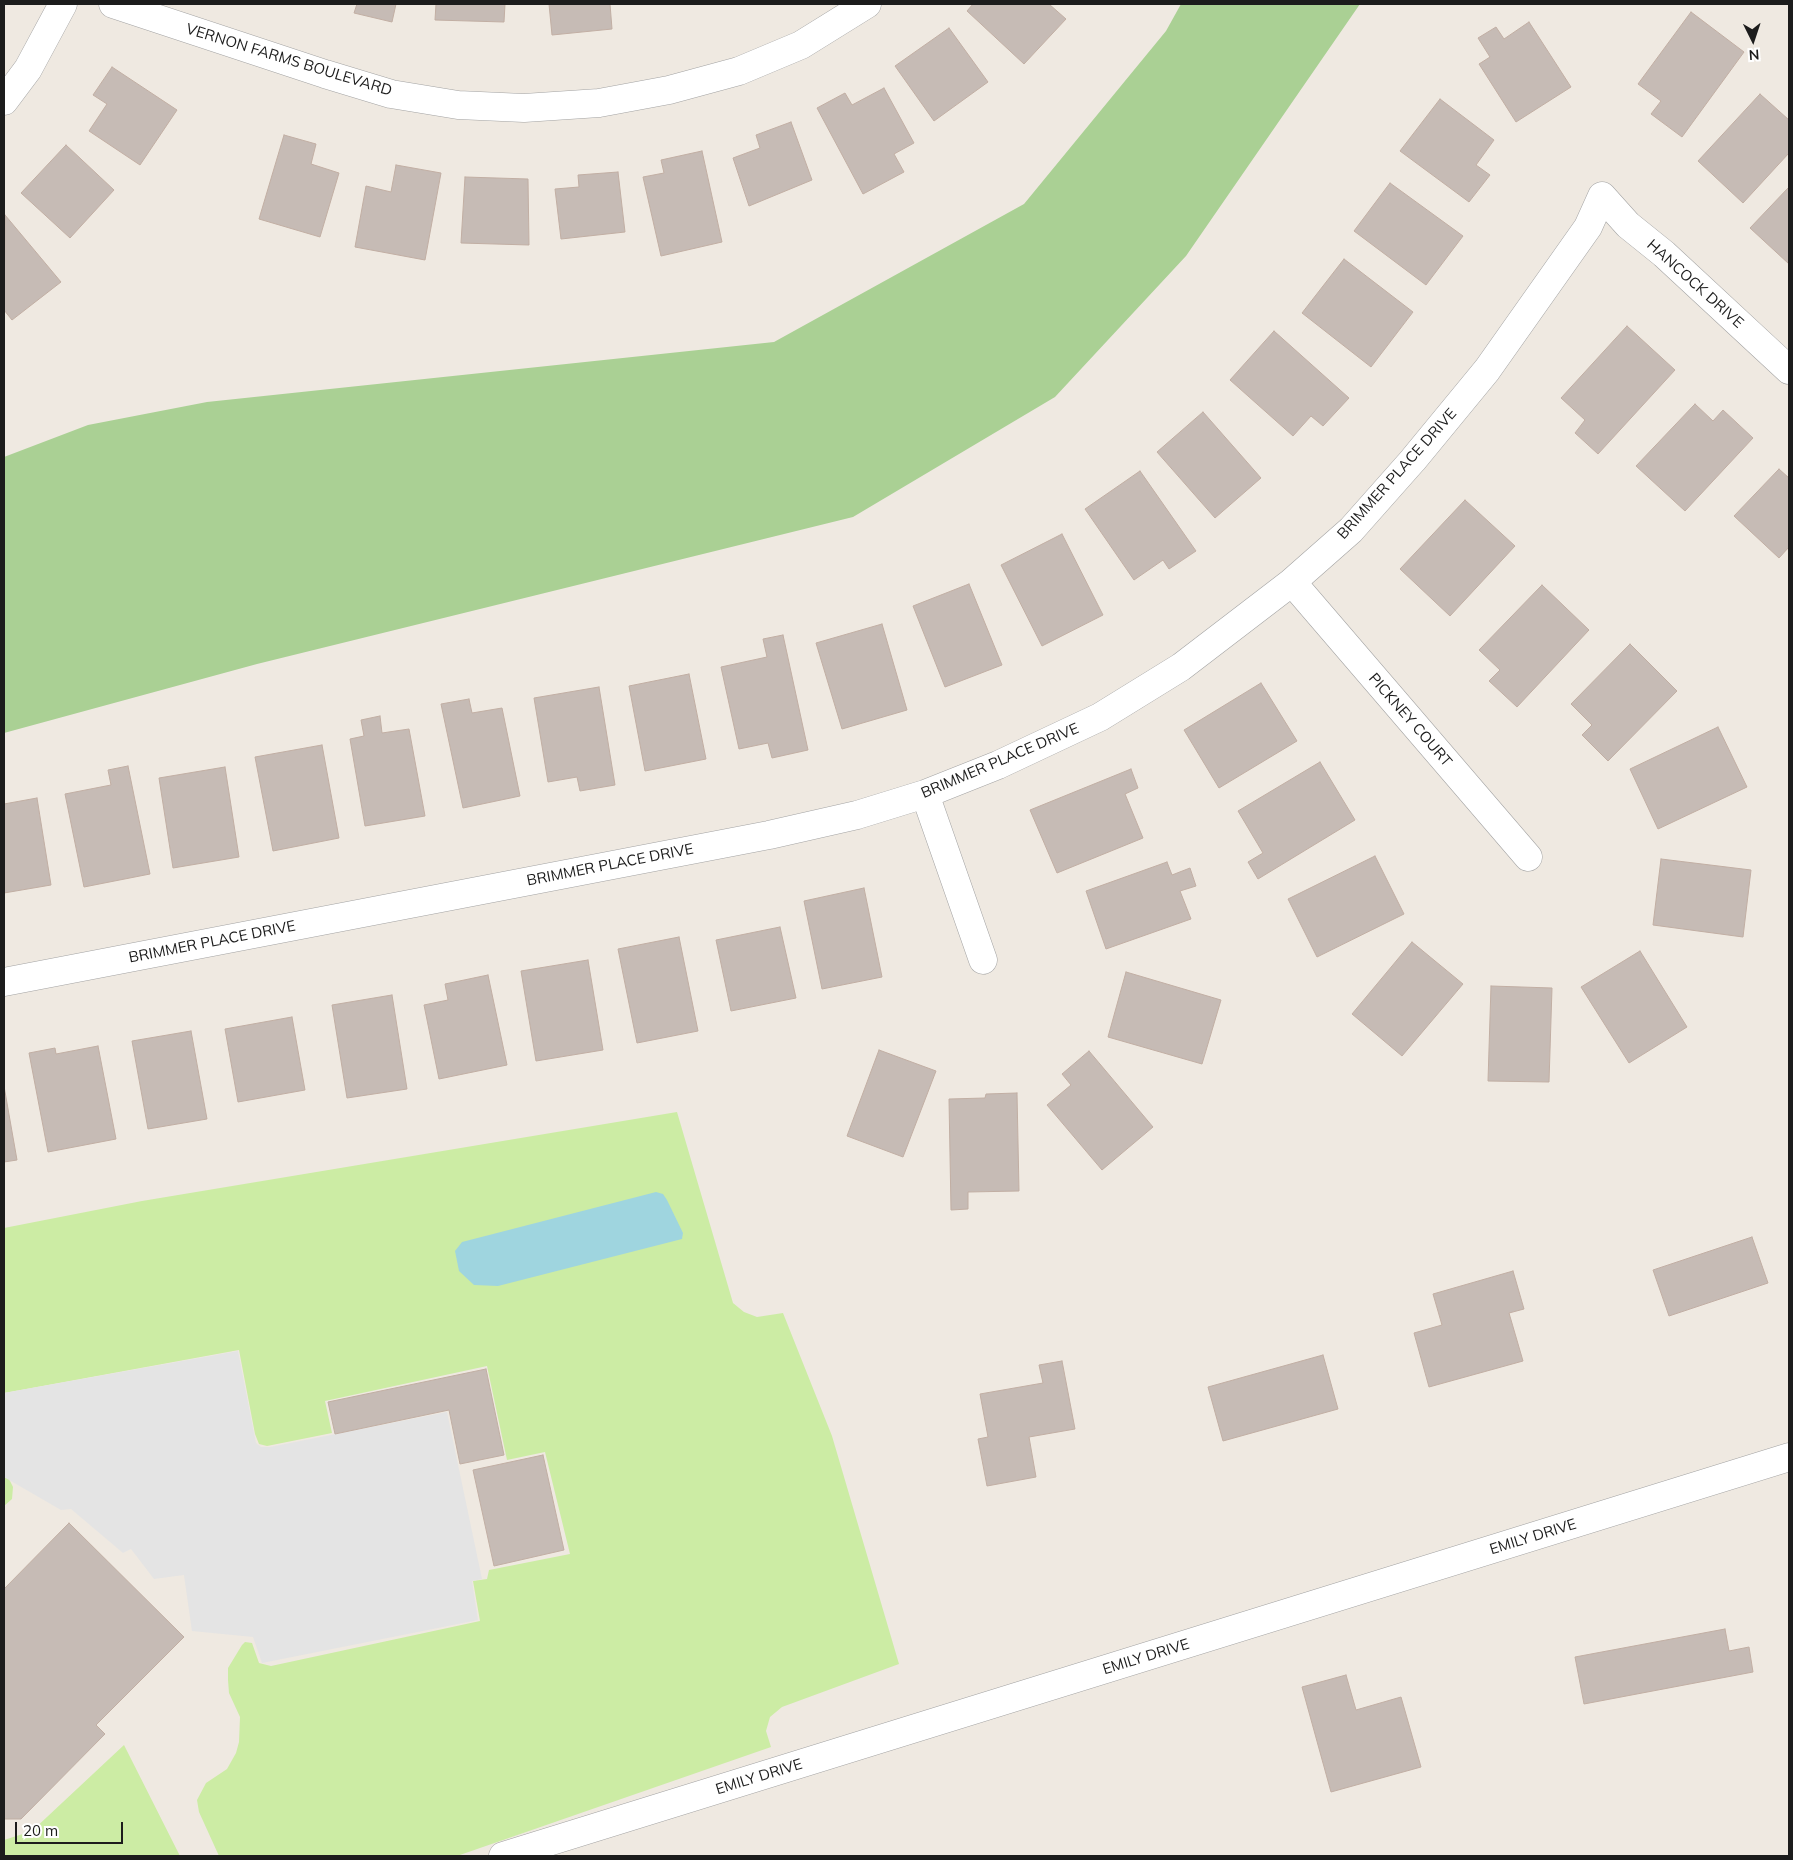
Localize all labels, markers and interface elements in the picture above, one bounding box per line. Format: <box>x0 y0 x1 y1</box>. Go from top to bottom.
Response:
north arrow <box>1728 15 1778 65</box>
street label: VERNON FARMS BOULEVARD <box>184 20 394 100</box>
text: N <box>1748 46 1760 64</box>
street label: HANCOCK DRIVE <box>1643 236 1747 332</box>
street label: BRIMMER PLACE DRIVE <box>1334 405 1460 543</box>
street label: PICKNEY COURT <box>1365 670 1455 770</box>
street label: BRIMMER PLACE DRIVE <box>918 720 1082 802</box>
street label: BRIMMER PLACE DRIVE <box>525 840 695 890</box>
street label: BRIMMER PLACE DRIVE <box>127 917 297 967</box>
street label: EMILY DRIVE <box>1487 1515 1579 1559</box>
street label: EMILY DRIVE <box>1100 1635 1192 1679</box>
street label: EMILY DRIVE <box>713 1755 805 1799</box>
scale bar <box>18 1812 125 1844</box>
text: 20 m <box>23 1821 58 1840</box>

